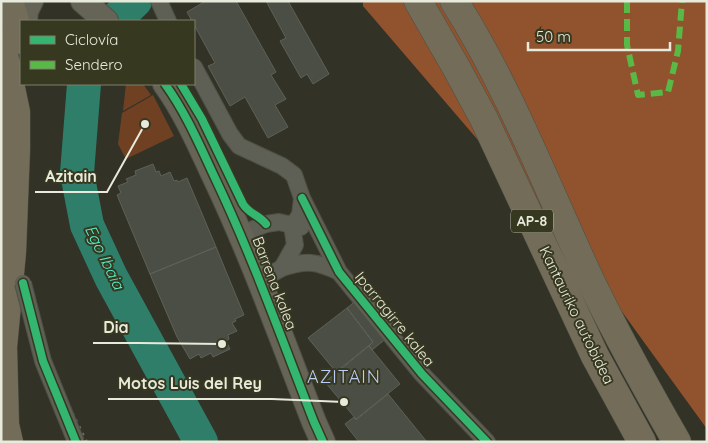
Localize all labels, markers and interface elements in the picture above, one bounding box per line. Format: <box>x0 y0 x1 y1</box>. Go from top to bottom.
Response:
legend <box>20 20 195 85</box>
scale bar <box>528 20 670 52</box>
text: 50 m <box>536 27 571 46</box>
text: Ciclovía <box>65 30 118 49</box>
text: Sendero <box>65 55 123 74</box>
callout: Azitain <box>35 161 107 192</box>
text: Azitain <box>45 166 97 186</box>
road number: AP-8 <box>511 210 553 232</box>
water label: Ego Ibaia <box>81 222 130 294</box>
street label: Barrena kalea <box>249 234 301 332</box>
street label: Kantauriko autobidea <box>535 243 619 387</box>
street label: Iparragirre kalea <box>351 268 439 370</box>
callout: Dia <box>93 312 139 343</box>
text: Dia <box>103 317 129 337</box>
district label: AZITAIN <box>307 365 381 388</box>
callout: Motos Luis del Rey <box>108 368 272 399</box>
text: Motos Luis del Rey <box>118 373 262 393</box>

